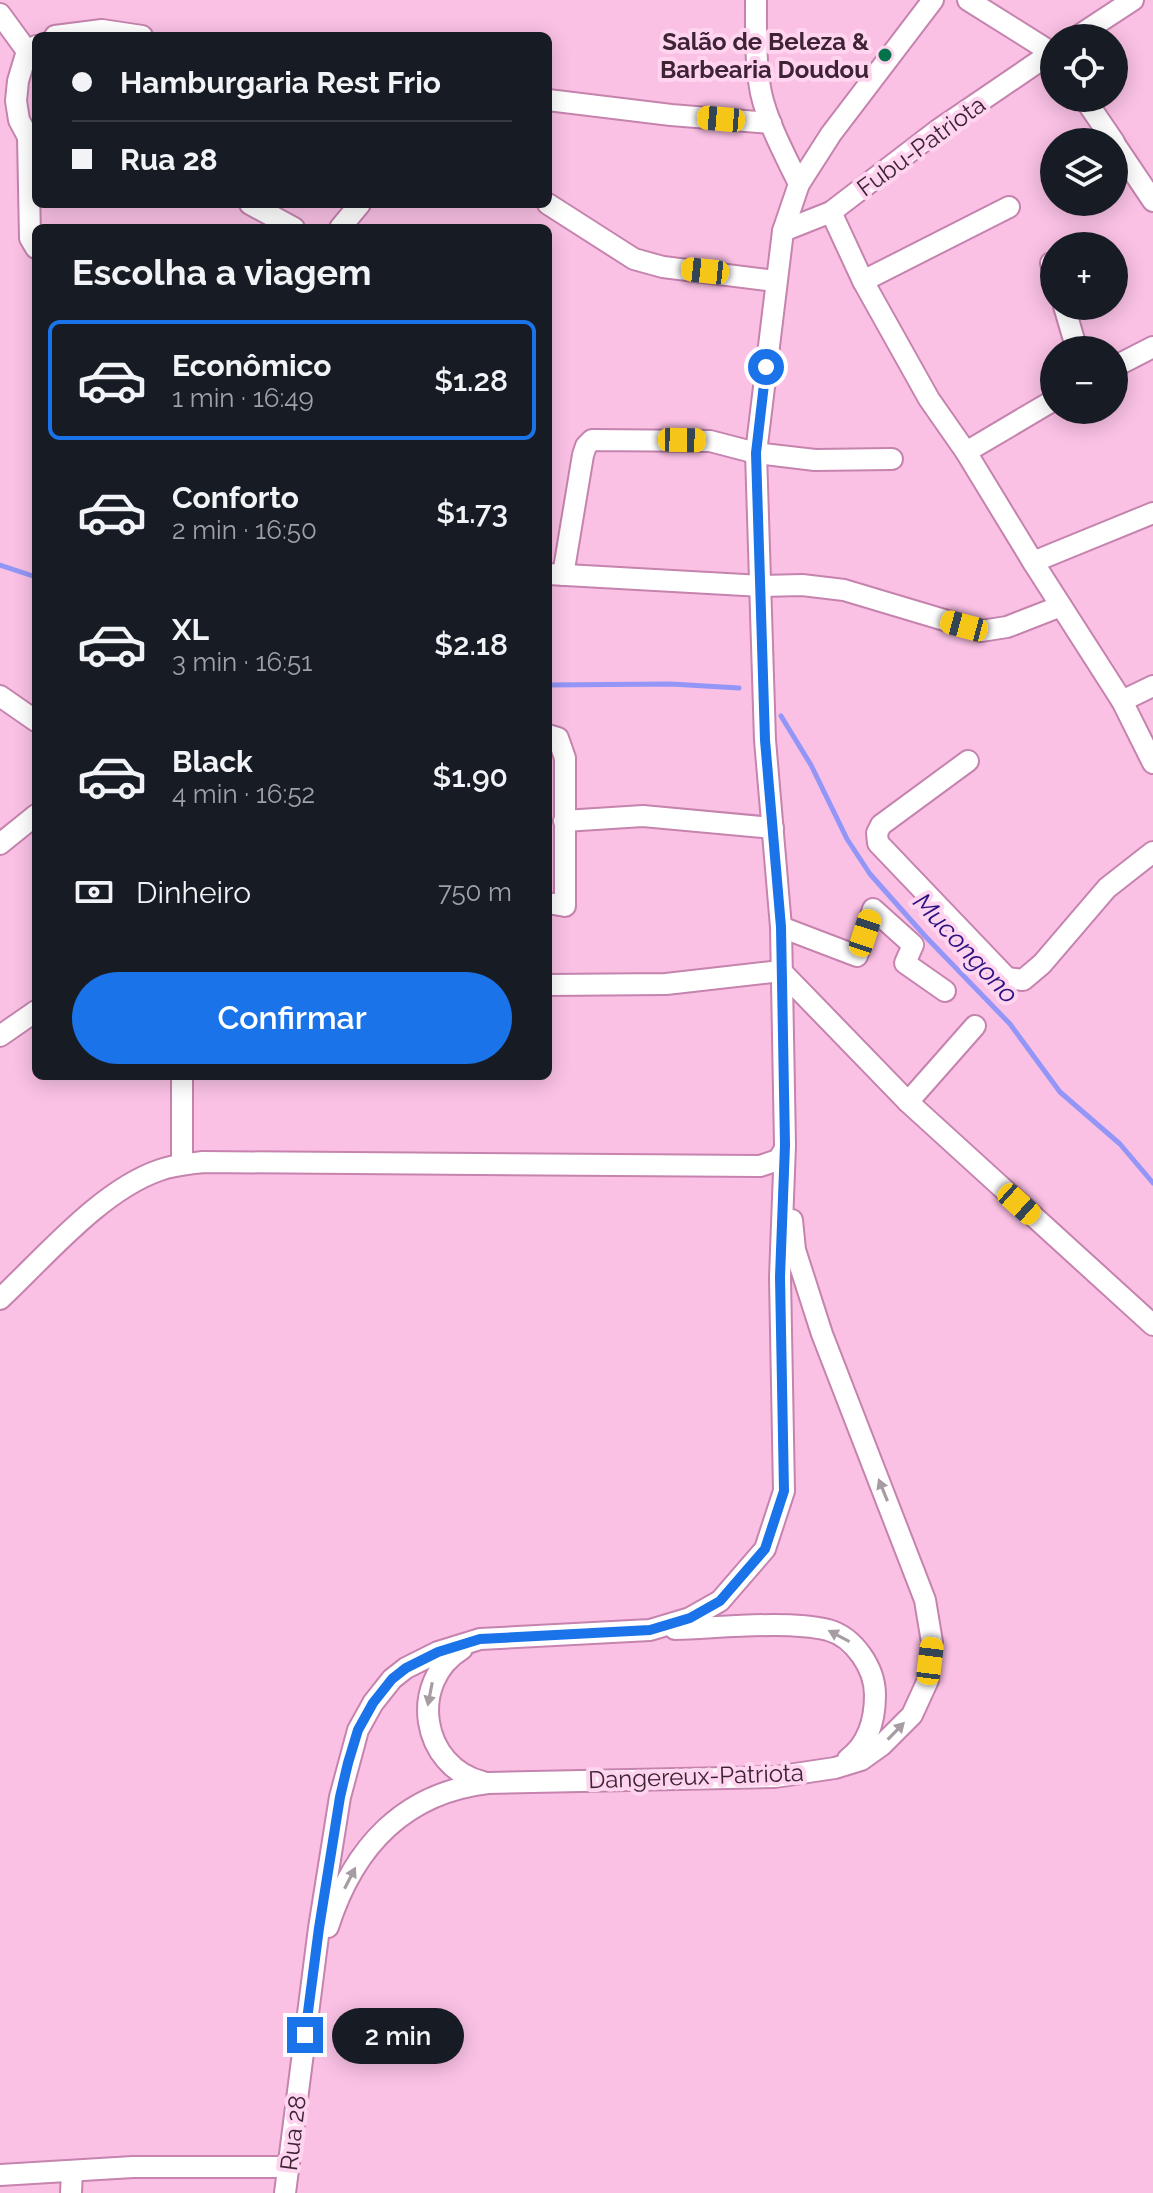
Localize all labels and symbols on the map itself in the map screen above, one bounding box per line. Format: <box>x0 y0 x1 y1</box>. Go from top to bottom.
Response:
place label: Salão de Beleza & Barbearia Doudou <box>660 27 870 84</box>
marker: Salão de Beleza & Barbearia Doudou <box>876 46 894 64</box>
street label: Fubu-Patriota <box>851 90 991 202</box>
car <box>696 105 746 133</box>
car <box>680 257 730 285</box>
route start <box>748 349 784 385</box>
car <box>658 428 706 452</box>
car <box>938 608 990 644</box>
water label: Mucongono <box>907 887 1025 1009</box>
car <box>846 906 884 960</box>
car <box>993 1179 1045 1229</box>
one-way arrow <box>876 1478 889 1502</box>
one-way arrow <box>828 1630 850 1644</box>
car <box>915 1636 945 1686</box>
one-way arrow <box>424 1682 436 1707</box>
one-way arrow <box>886 1722 904 1741</box>
street label: Dangereux-Patriota <box>588 1758 804 1794</box>
one-way arrow <box>344 1867 357 1890</box>
callout: 2 min <box>333 2007 465 2063</box>
route end <box>287 2017 323 2053</box>
street label: Rua 28 <box>274 2094 312 2172</box>

